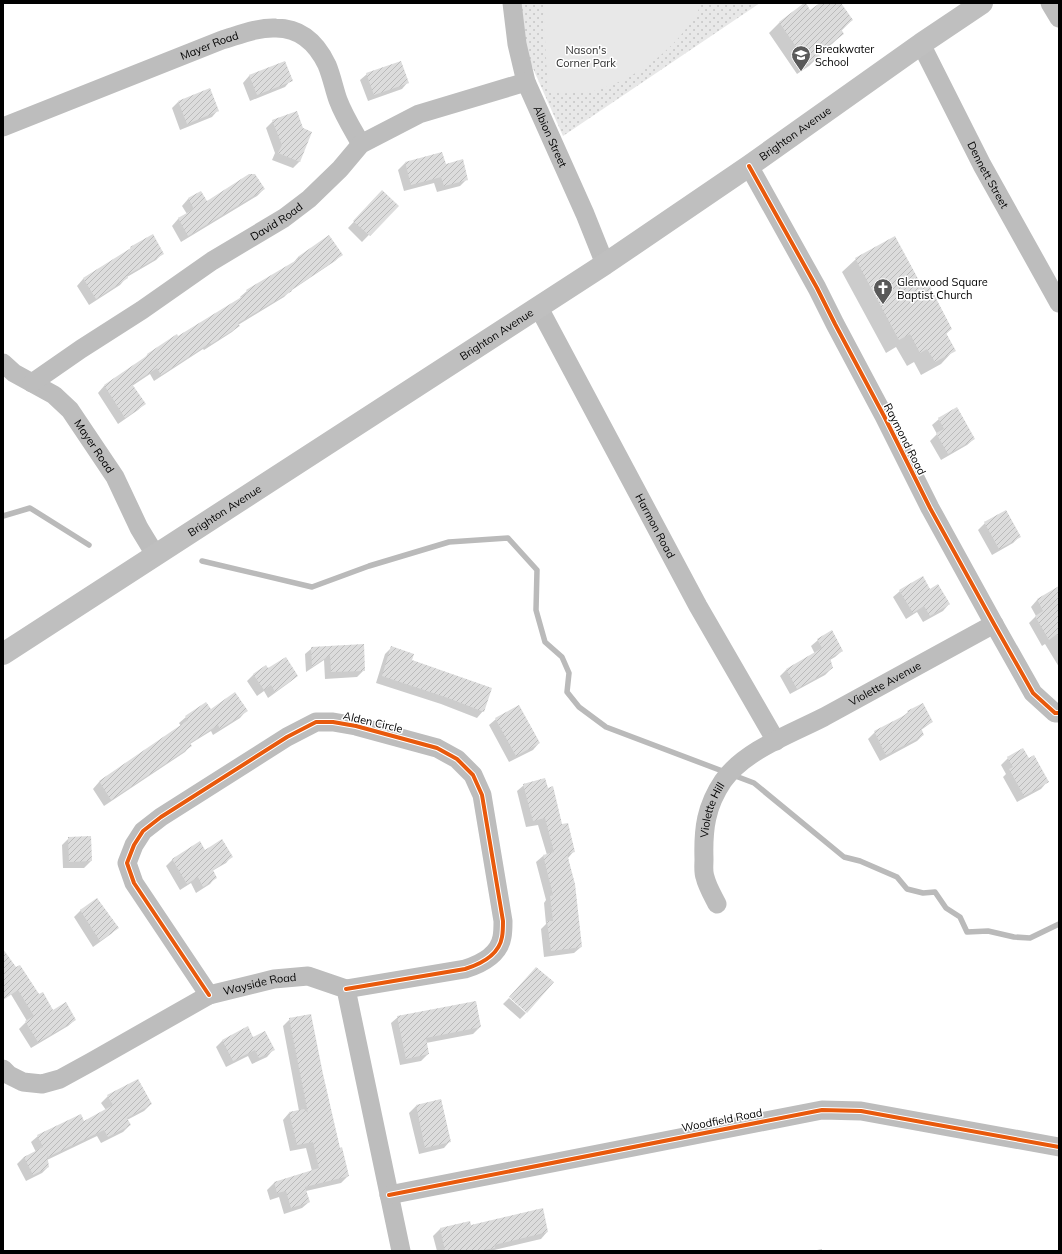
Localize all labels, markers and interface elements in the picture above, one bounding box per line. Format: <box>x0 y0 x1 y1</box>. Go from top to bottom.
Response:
street label: Mayer Road <box>178 28 240 63</box>
place label: Breakwater School <box>815 42 874 69</box>
park label: Nason's Corner Park <box>556 43 616 70</box>
school or university icon: Breakwater School <box>790 44 812 72</box>
street label: Albion Street <box>530 103 570 170</box>
street label: Brighton Avenue <box>756 103 834 164</box>
street label: Dennett Street <box>964 139 1012 211</box>
street label: David Road <box>248 199 305 244</box>
place label: Glenwood Square Baptist Church <box>897 275 988 302</box>
church icon: Glenwood Square Baptist Church <box>872 277 894 305</box>
street label: Brighton Avenue <box>457 305 536 363</box>
street label: Raymond Road <box>881 401 929 477</box>
street label: Mayer Road <box>71 417 117 476</box>
street label: Brighton Avenue <box>185 481 264 539</box>
street label: Harmon Road <box>632 491 678 561</box>
street label: Violette Avenue <box>846 658 923 709</box>
street label: Alden Circle <box>342 708 404 736</box>
street label: Violette Hill <box>697 780 727 838</box>
street label: Wayside Road <box>222 970 297 998</box>
street label: Woodfield Road <box>680 1105 764 1135</box>

